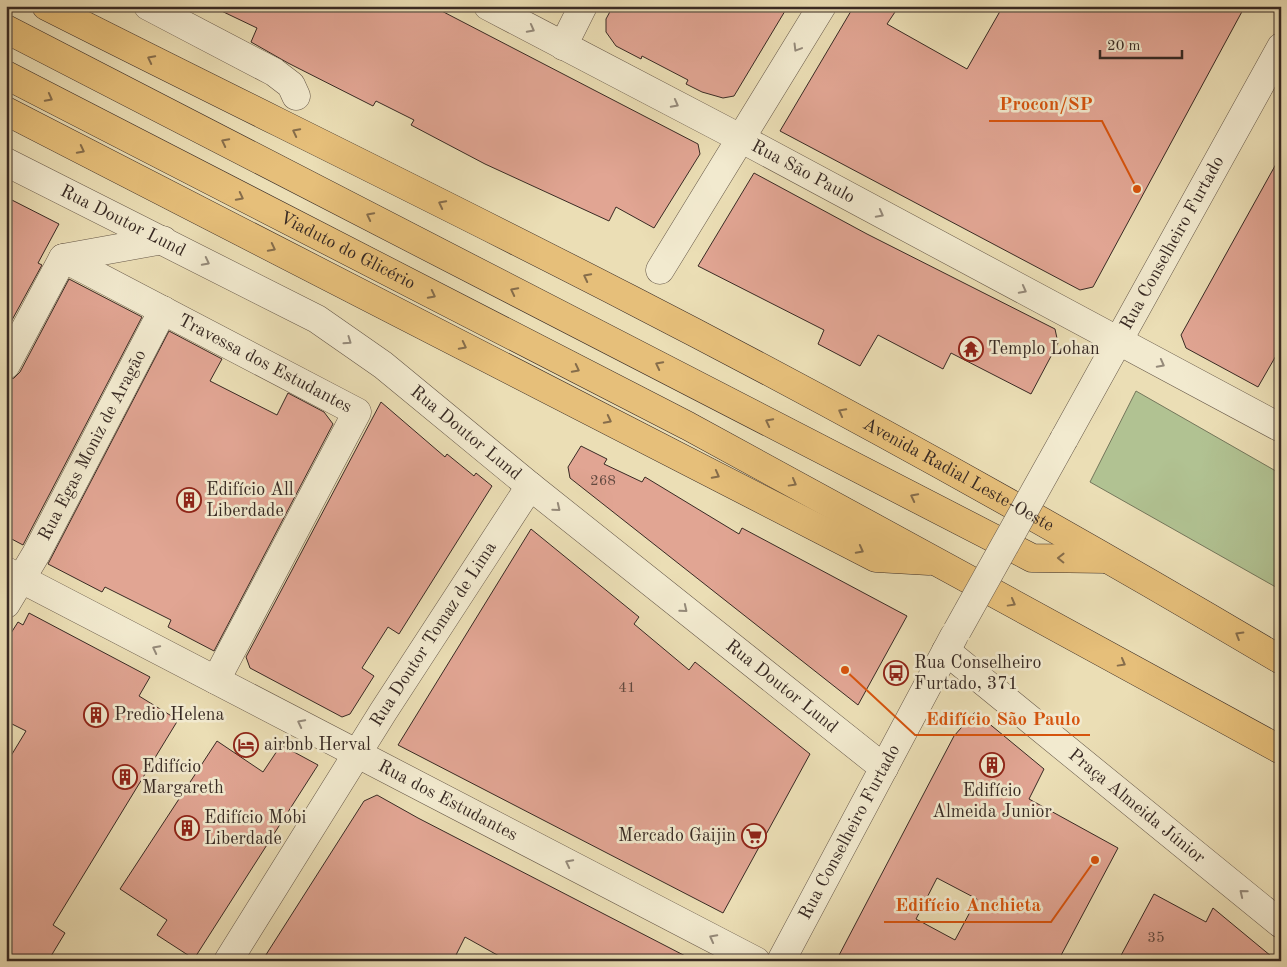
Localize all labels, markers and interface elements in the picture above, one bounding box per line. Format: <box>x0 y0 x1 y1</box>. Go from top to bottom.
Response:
one-way arrow <box>525 23 534 33</box>
scale bar <box>1100 28 1182 60</box>
text: 20 m <box>1107 39 1141 54</box>
one-way arrow <box>794 43 804 52</box>
one-way arrow <box>147 55 156 65</box>
callout: Procon/SP <box>989 87 1102 121</box>
one-way arrow <box>44 92 53 102</box>
text: Procon/SP <box>999 96 1093 115</box>
one-way arrow <box>669 98 678 108</box>
one-way arrow <box>292 128 301 138</box>
street label: Rua São Paulo <box>748 137 858 207</box>
one-way arrow <box>221 138 230 148</box>
one-way arrow <box>75 144 84 154</box>
street label: Rua Conselheiro Furtado <box>1117 153 1228 333</box>
street label: Rua Doutor Lund <box>57 182 188 260</box>
one-way arrow <box>235 191 244 201</box>
one-way arrow <box>438 200 447 210</box>
street label: Viaduto do Glicério <box>277 208 418 293</box>
one-way arrow <box>874 208 883 218</box>
one-way arrow <box>366 212 375 222</box>
one-way arrow <box>267 242 276 252</box>
one-way arrow <box>201 255 210 265</box>
one-way arrow <box>583 273 592 283</box>
one-way arrow <box>1018 284 1027 294</box>
one-way arrow <box>510 287 519 297</box>
one-way arrow <box>427 289 436 299</box>
street label: Travessa dos Estudantes <box>175 311 355 417</box>
one-way arrow <box>342 335 352 344</box>
temple icon: Templo Lohan <box>958 336 984 362</box>
one-way arrow <box>458 340 467 350</box>
place label: Templo Lohan <box>988 340 1100 358</box>
street label: Rua Egas Moniz de Aragão <box>36 347 150 544</box>
one-way arrow <box>1156 358 1165 368</box>
one-way arrow <box>655 361 664 371</box>
one-way arrow <box>571 363 580 373</box>
street label: Rua Doutor Lund <box>407 382 525 484</box>
one-way arrow <box>838 408 847 418</box>
one-way arrow <box>603 413 612 424</box>
street label: Avenida Radial Leste-Oeste <box>860 415 1057 535</box>
one-way arrow <box>765 418 774 428</box>
one-way arrow <box>711 469 720 479</box>
house number: 268 <box>590 474 616 489</box>
one-way arrow <box>787 477 796 487</box>
place label: Edifício All Liberdade <box>206 481 294 520</box>
building icon: Edifício All Liberdade <box>176 487 202 513</box>
one-way arrow <box>910 493 919 503</box>
one-way arrow <box>551 502 560 510</box>
street label: Rua Doutor Tomaz de Lima <box>367 539 500 730</box>
one-way arrow <box>855 544 864 554</box>
one-way arrow <box>1057 553 1065 563</box>
one-way arrow <box>1007 597 1016 607</box>
one-way arrow <box>678 604 687 612</box>
one-way arrow <box>1235 632 1244 642</box>
street label: Rua Doutor Lund <box>722 637 841 736</box>
one-way arrow <box>153 645 162 655</box>
place label: Rua Conselheiro Furtado, 371 <box>914 654 1041 693</box>
one-way arrow <box>1116 657 1125 667</box>
bus stop icon: Rua Conselheiro Furtado, 371 <box>883 660 909 686</box>
house number: 41 <box>618 681 636 696</box>
callout: Edifício São Paulo <box>915 701 1090 735</box>
building icon: Predio Helena <box>83 702 109 728</box>
place label: Predio Helena <box>114 706 224 724</box>
text: Edifício São Paulo <box>925 711 1081 730</box>
one-way arrow <box>297 719 306 729</box>
hotel icon: airbnb Herval <box>233 732 259 758</box>
place label: airbnb Herval <box>264 736 371 754</box>
street label: Rua Conselheiro Furtado <box>796 742 903 923</box>
street label: Praça Almeida Júnior <box>1065 746 1209 867</box>
building icon: Edifício Almeida Junior <box>979 752 1005 778</box>
street label: Rua dos Estudantes <box>375 757 521 844</box>
place label: Edifício Margareth <box>142 758 224 797</box>
building icon: Edifício Margareth <box>112 764 138 790</box>
place label: Edifício Almeida Junior <box>932 782 1052 821</box>
place label: Edifício Mobi Liberdade <box>204 809 306 848</box>
building icon: Edifício Mobi Liberdade <box>174 815 200 841</box>
supermarket icon: Mercado Gaijin <box>741 823 767 849</box>
place label: Mercado Gaijin <box>618 827 736 845</box>
one-way arrow <box>565 859 574 869</box>
callout: Edifício Anchieta <box>884 888 1051 922</box>
one-way arrow <box>1240 891 1249 899</box>
text: Edifício Anchieta <box>895 897 1041 916</box>
house number: 35 <box>1147 931 1165 946</box>
one-way arrow <box>710 934 719 944</box>

